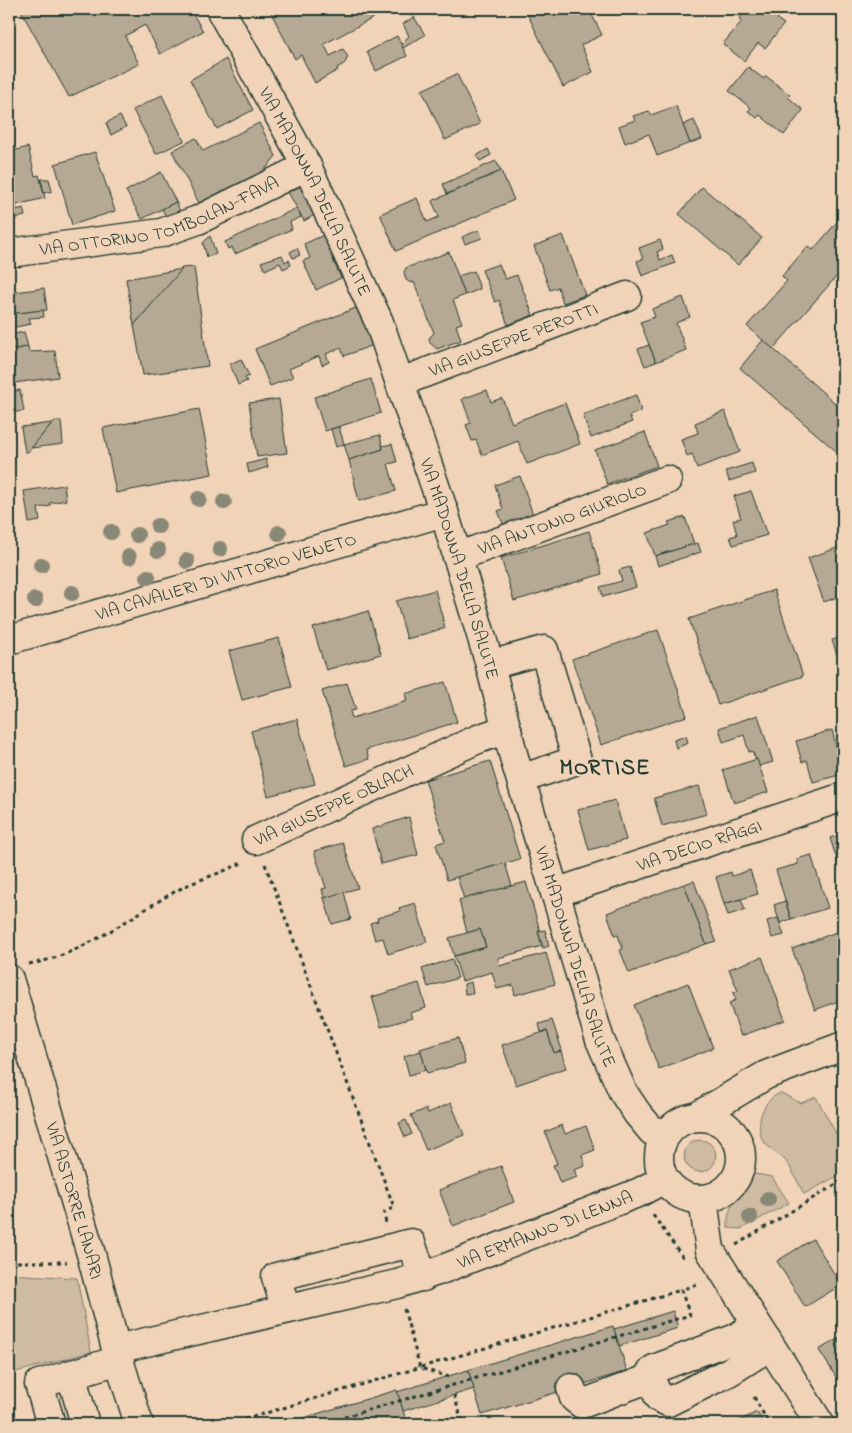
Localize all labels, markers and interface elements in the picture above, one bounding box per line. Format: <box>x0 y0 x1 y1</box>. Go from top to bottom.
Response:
street label: VIA MADONNA DELLA SALUTE <box>250 82 376 301</box>
street label: VIA OTTORINO TOMBOLAN-FAVA <box>37 171 284 264</box>
street label: VIA GIUSEPPE PEROTTI <box>425 297 602 386</box>
street label: VIA MADONNA DELLA SALUTE <box>411 454 504 683</box>
street label: VIA ANTONIO GIURIOLO <box>474 477 651 563</box>
street label: VIA CAVALIERI DI VITTORIO VENETO <box>92 527 360 629</box>
district label: MORTISE <box>560 753 650 785</box>
street label: VIA GIUSEPPE OBLACH <box>249 759 418 855</box>
street label: VIA DECIO RAGGI <box>633 814 766 880</box>
street label: VIA MADONNA DELLA SALUTE <box>527 843 622 1072</box>
street label: VIA ASTORRE LANARI <box>37 1118 108 1282</box>
street label: VIA ERMANNO DI LENNA <box>453 1185 637 1278</box>

